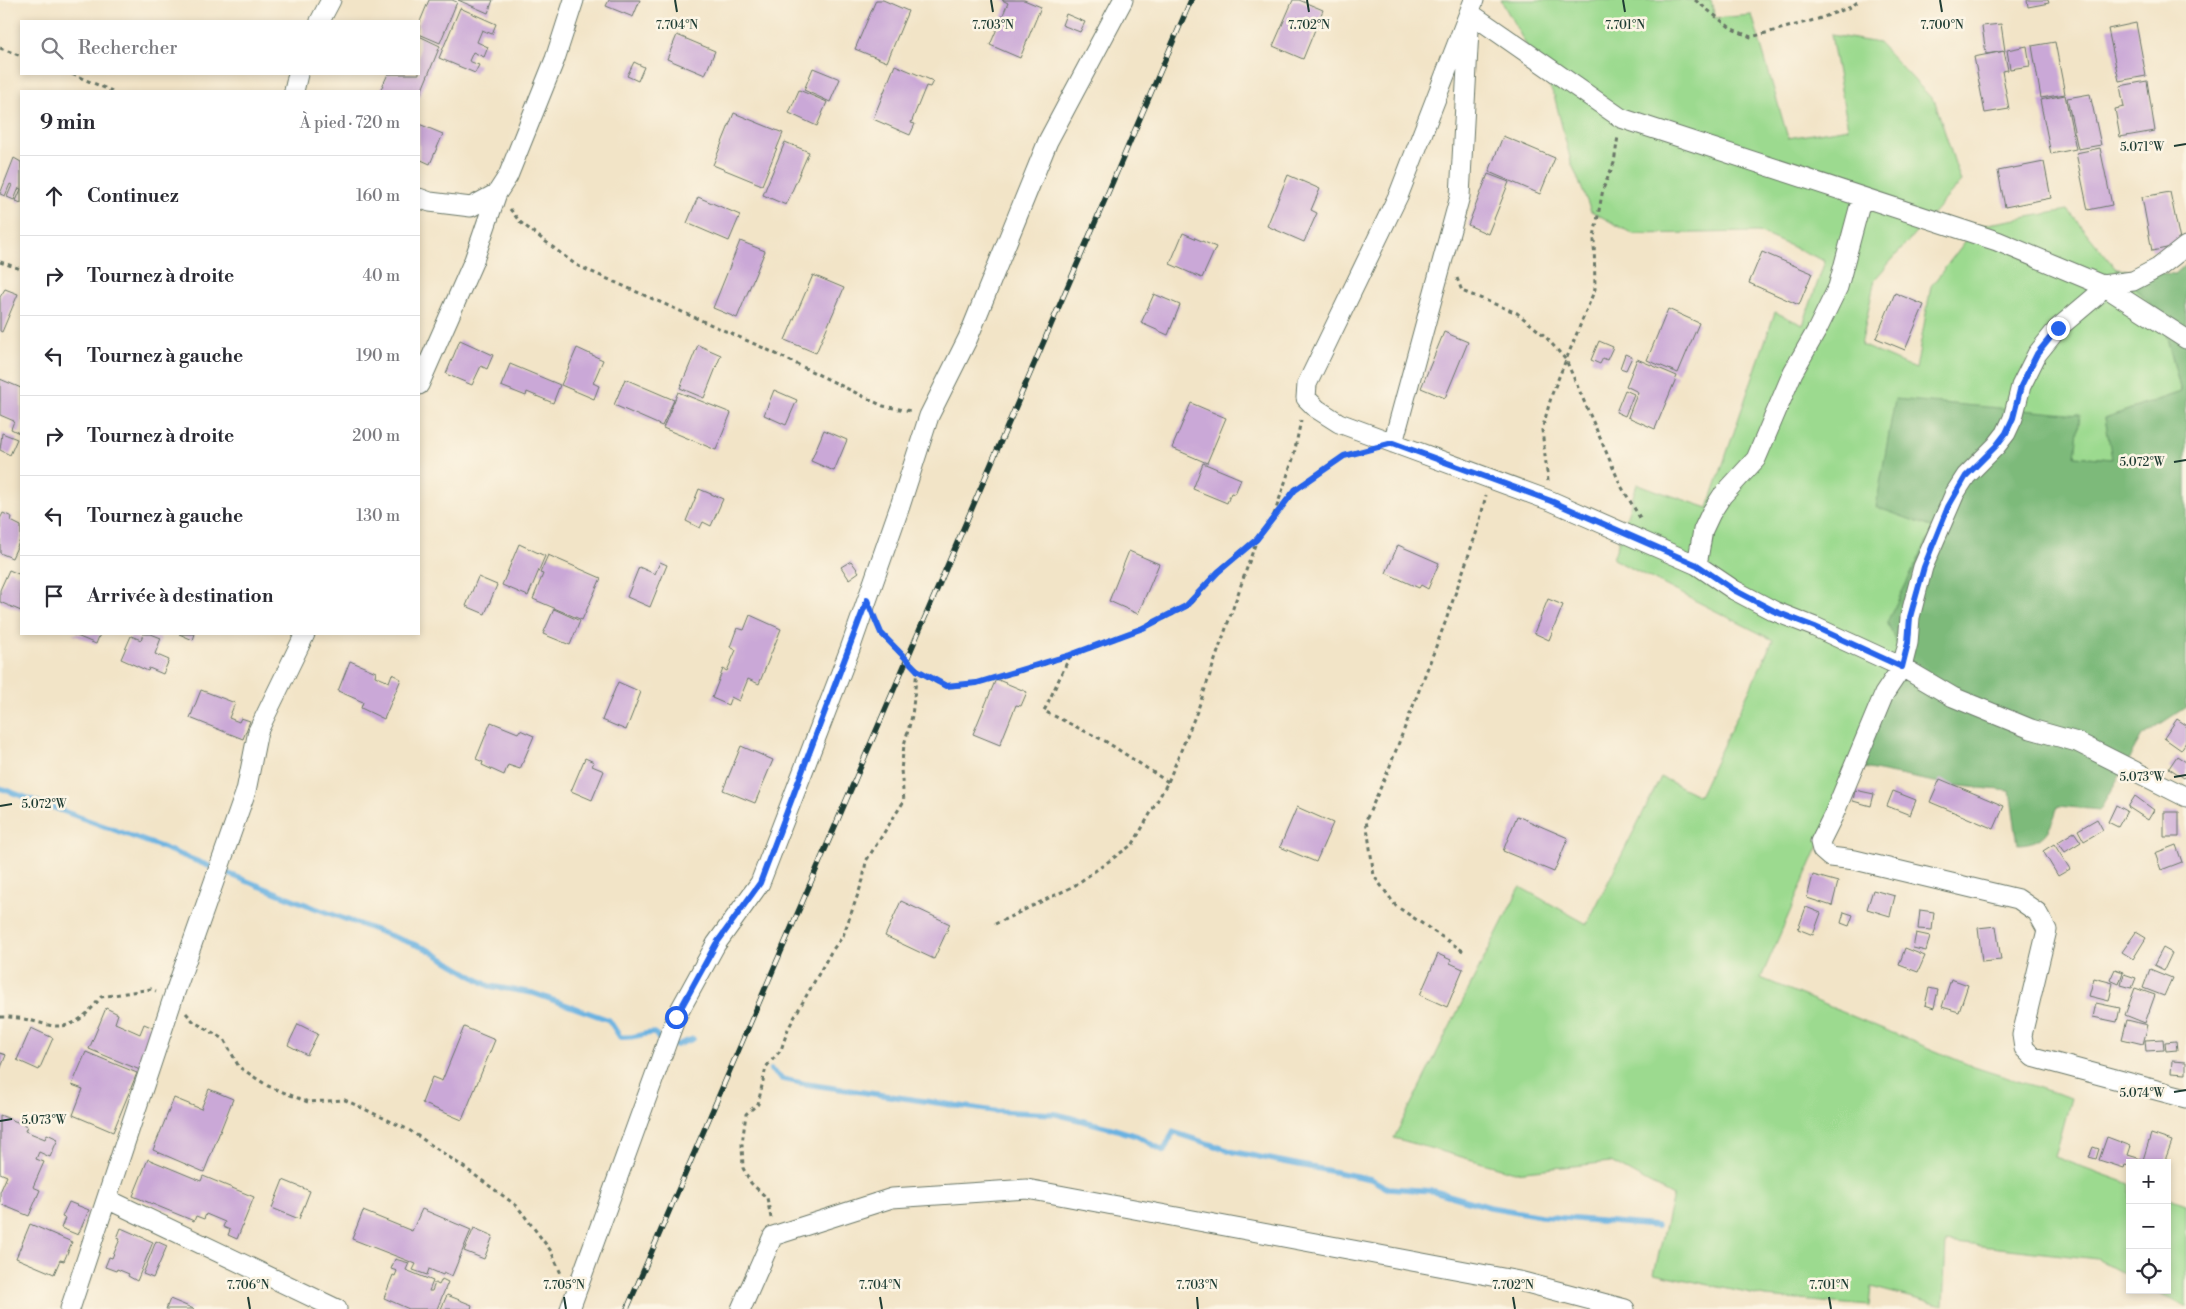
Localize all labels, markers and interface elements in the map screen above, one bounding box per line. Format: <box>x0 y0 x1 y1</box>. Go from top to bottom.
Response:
text: 7.704°N <box>656 18 698 33</box>
text: 7.703°N <box>972 18 1014 33</box>
text: 7.702°N <box>1288 18 1330 33</box>
text: 7.701°N <box>1605 18 1645 33</box>
text: 7.700°N <box>1920 18 1964 33</box>
search box <box>20 20 420 75</box>
icon: search <box>38 34 66 62</box>
text: Rechercher <box>78 36 177 60</box>
text: 9 min <box>40 110 95 136</box>
text: À pied · 720 m <box>300 113 400 133</box>
text: 5.071°W <box>2120 140 2165 155</box>
icon: ahead <box>40 182 68 210</box>
text: Continuez <box>87 184 179 208</box>
text: 160 m <box>356 186 400 206</box>
icon: right <box>40 262 68 290</box>
text: Tournez à droite <box>87 264 234 288</box>
text: 40 m <box>363 266 400 286</box>
route end <box>2047 317 2070 340</box>
icon: left <box>40 342 68 370</box>
text: Tournez à gauche <box>87 344 243 368</box>
text: 190 m <box>356 346 400 366</box>
icon: right <box>40 422 68 450</box>
text: Tournez à droite <box>87 424 234 448</box>
text: 200 m <box>352 426 400 446</box>
text: 5.072°W <box>2119 455 2166 470</box>
icon: left <box>40 502 68 530</box>
text: Tournez à gauche <box>87 504 243 528</box>
text: 130 m <box>356 506 400 526</box>
icon: arrive <box>40 582 68 610</box>
text: Arrivée à destination <box>87 584 273 608</box>
text: 5.073°W <box>2120 770 2166 785</box>
text: 5.072°W <box>21 797 68 812</box>
route start <box>665 1006 688 1029</box>
text: 5.074°W <box>2120 1086 2166 1101</box>
text: 5.073°W <box>22 1113 68 1128</box>
map controls <box>2126 1159 2171 1294</box>
button: + <box>2126 1159 2171 1204</box>
button: − <box>2126 1204 2171 1249</box>
button: locate <box>2126 1249 2171 1294</box>
text: 7.706°N <box>227 1278 269 1293</box>
text: 7.705°N <box>543 1278 585 1293</box>
text: 7.704°N <box>859 1278 901 1293</box>
text: 7.703°N <box>1176 1278 1218 1293</box>
text: 7.702°N <box>1492 1278 1534 1293</box>
text: 7.701°N <box>1809 1278 1849 1293</box>

